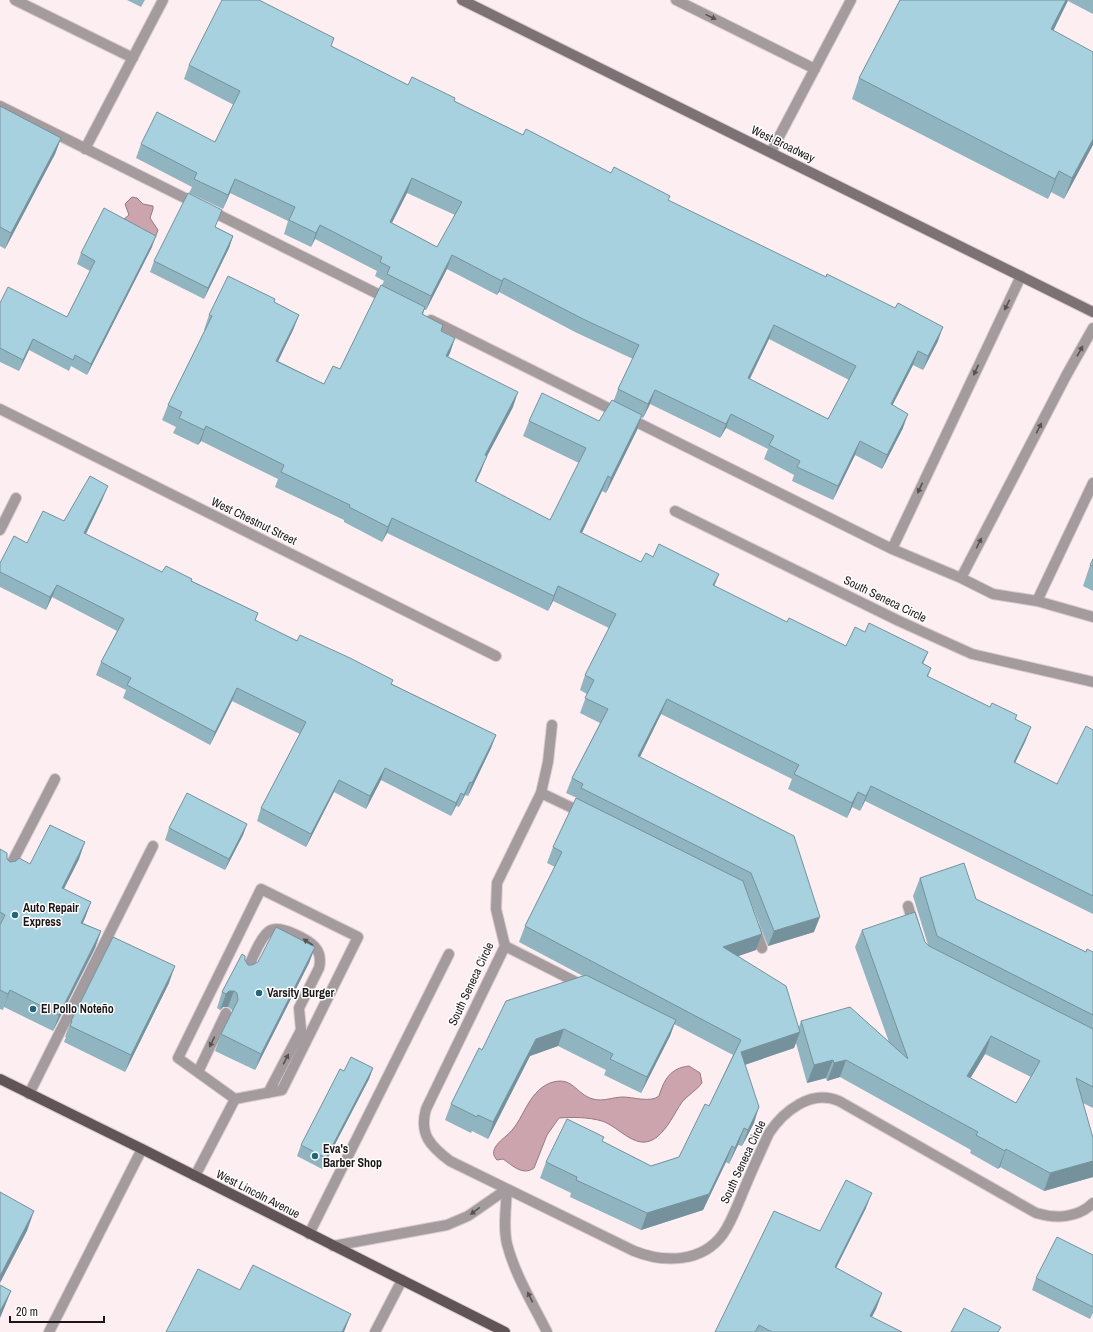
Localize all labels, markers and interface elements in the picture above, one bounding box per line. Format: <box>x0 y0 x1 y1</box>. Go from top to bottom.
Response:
one-way arrow <box>706 14 717 20</box>
street label: West Broadway <box>749 122 817 166</box>
one-way arrow <box>1004 300 1010 311</box>
one-way arrow <box>1077 345 1083 357</box>
one-way arrow <box>973 365 979 376</box>
one-way arrow <box>1036 422 1042 434</box>
one-way arrow <box>917 482 923 494</box>
street label: West Chestnut Street <box>209 493 300 549</box>
one-way arrow <box>976 538 983 549</box>
street label: South Seneca Circle <box>841 572 929 626</box>
place label: Auto Repair Express <box>23 900 79 930</box>
marker: Auto Repair Express <box>10 910 20 920</box>
one-way arrow <box>303 938 313 946</box>
street label: South Seneca Circle <box>445 940 497 1028</box>
place label: Varsity Burger <box>267 985 334 1001</box>
marker: Varsity Burger <box>254 988 264 998</box>
place label: El Pollo Noteño <box>41 1001 114 1017</box>
marker: El Pollo Noteño <box>28 1004 38 1014</box>
one-way arrow <box>209 1037 215 1048</box>
one-way arrow <box>283 1053 289 1064</box>
street label: South Seneca Circle <box>717 1118 769 1206</box>
place label: Eva's Barber Shop <box>323 1141 382 1171</box>
marker: Eva's Barber Shop <box>310 1151 320 1161</box>
street label: West Lincoln Avenue <box>213 1166 303 1222</box>
one-way arrow <box>469 1207 480 1215</box>
one-way arrow <box>527 1291 533 1303</box>
scale bar <box>10 1298 104 1324</box>
text: 20 m <box>16 1304 38 1320</box>

